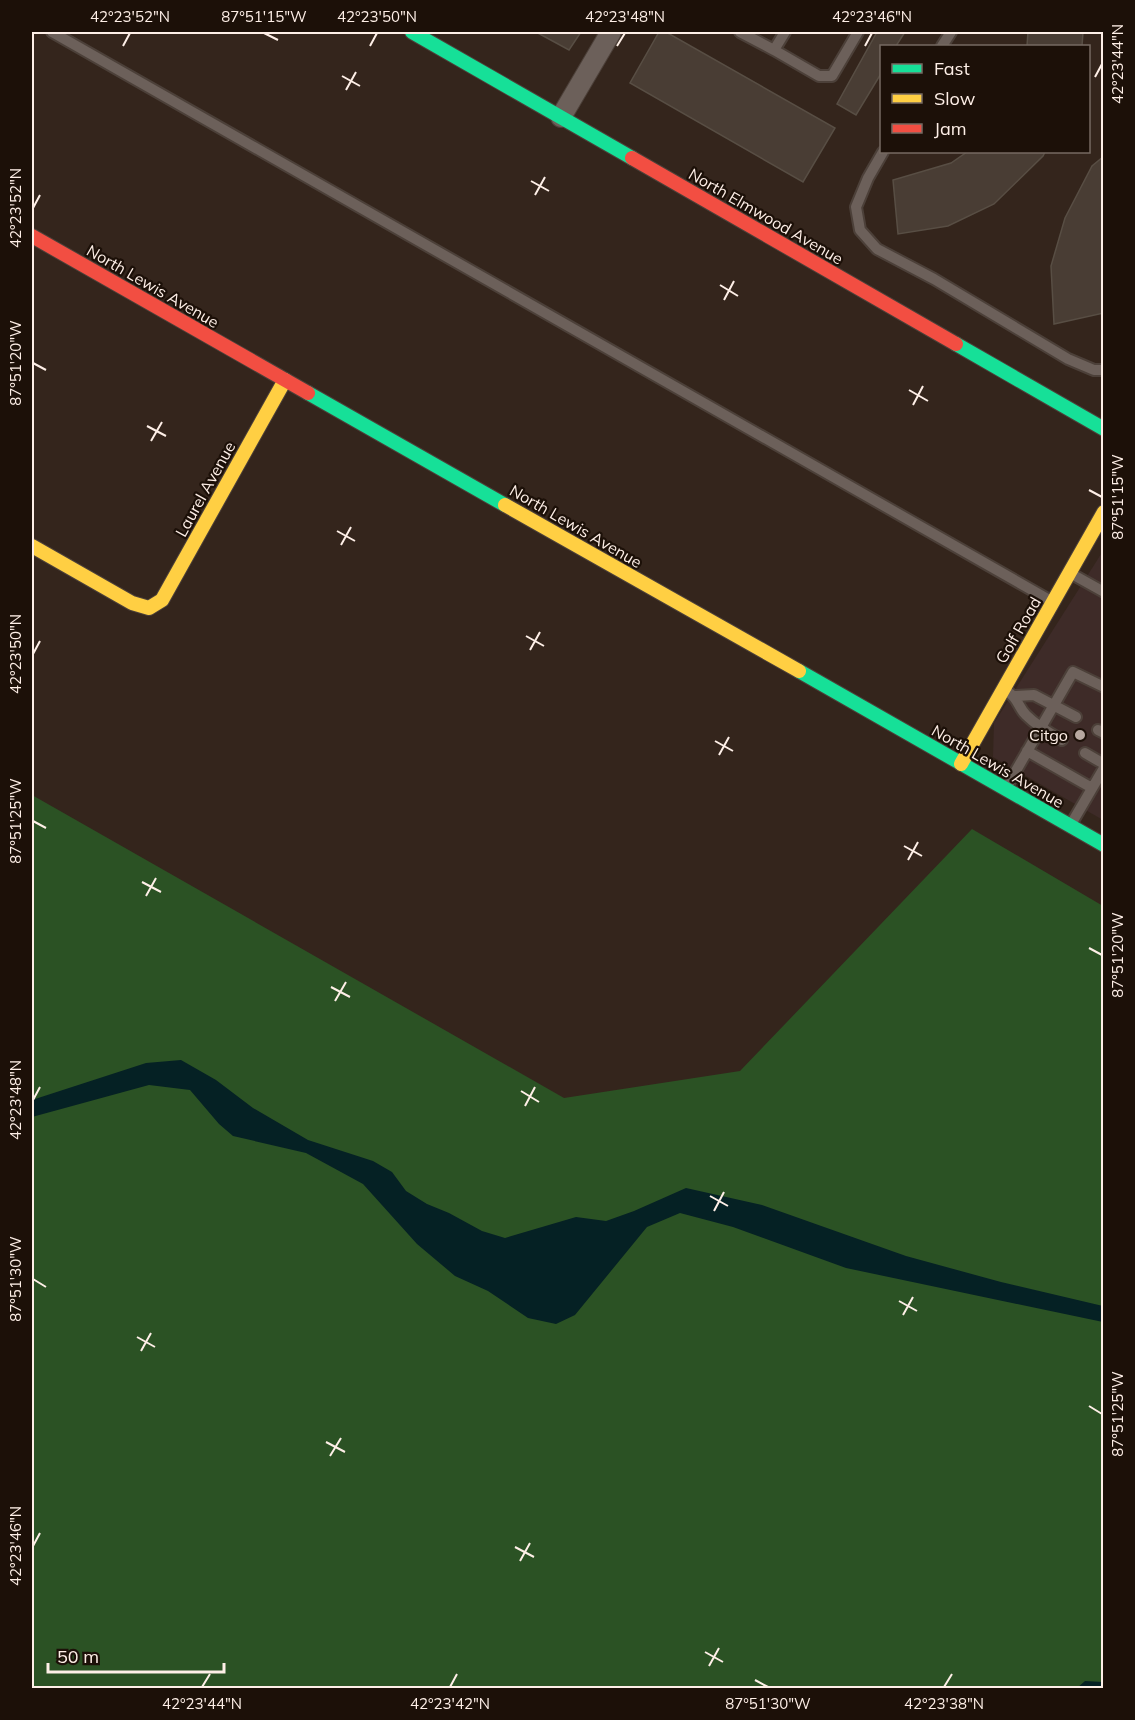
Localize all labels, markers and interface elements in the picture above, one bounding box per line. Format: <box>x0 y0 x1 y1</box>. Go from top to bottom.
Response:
text: 42°23'52"N <box>90 7 170 26</box>
text: 87°51'15"W <box>221 7 307 26</box>
text: 42°23'50"N <box>337 7 417 26</box>
text: 42°23'48"N <box>585 7 665 26</box>
text: 42°23'46"N <box>832 7 912 26</box>
text: 42°23'44"N <box>1108 24 1127 104</box>
legend <box>880 45 1090 153</box>
text: Fast <box>934 57 970 80</box>
text: Slow <box>934 87 976 110</box>
text: Jam <box>934 117 967 140</box>
street label: North Elmwood Avenue <box>685 164 847 268</box>
text: 42°23'52"N <box>6 168 25 248</box>
street label: North Lewis Avenue <box>83 240 223 332</box>
text: 87°51'20"W <box>6 320 25 406</box>
street label: Laurel Avenue <box>171 438 239 540</box>
text: 87°51'15"W <box>1108 454 1127 540</box>
street label: North Lewis Avenue <box>506 480 646 572</box>
street label: Golf Road <box>991 593 1045 667</box>
text: 42°23'50"N <box>6 614 25 694</box>
street label: North Lewis Avenue <box>928 720 1068 812</box>
place label: Citgo <box>1029 725 1068 745</box>
marker: Citgo <box>1073 728 1087 742</box>
text: 87°51'25"W <box>6 778 25 864</box>
text: 87°51'20"W <box>1108 912 1127 998</box>
text: 42°23'48"N <box>6 1060 25 1140</box>
text: 87°51'30"W <box>6 1236 25 1322</box>
text: 87°51'25"W <box>1108 1371 1127 1457</box>
text: 42°23'46"N <box>6 1506 25 1586</box>
scale bar <box>48 1636 224 1674</box>
text: 50 m <box>57 1645 99 1668</box>
text: 42°23'44"N <box>162 1694 242 1713</box>
text: 42°23'42"N <box>410 1694 490 1713</box>
text: 87°51'30"W <box>725 1694 811 1713</box>
text: 42°23'38"N <box>904 1694 984 1713</box>

